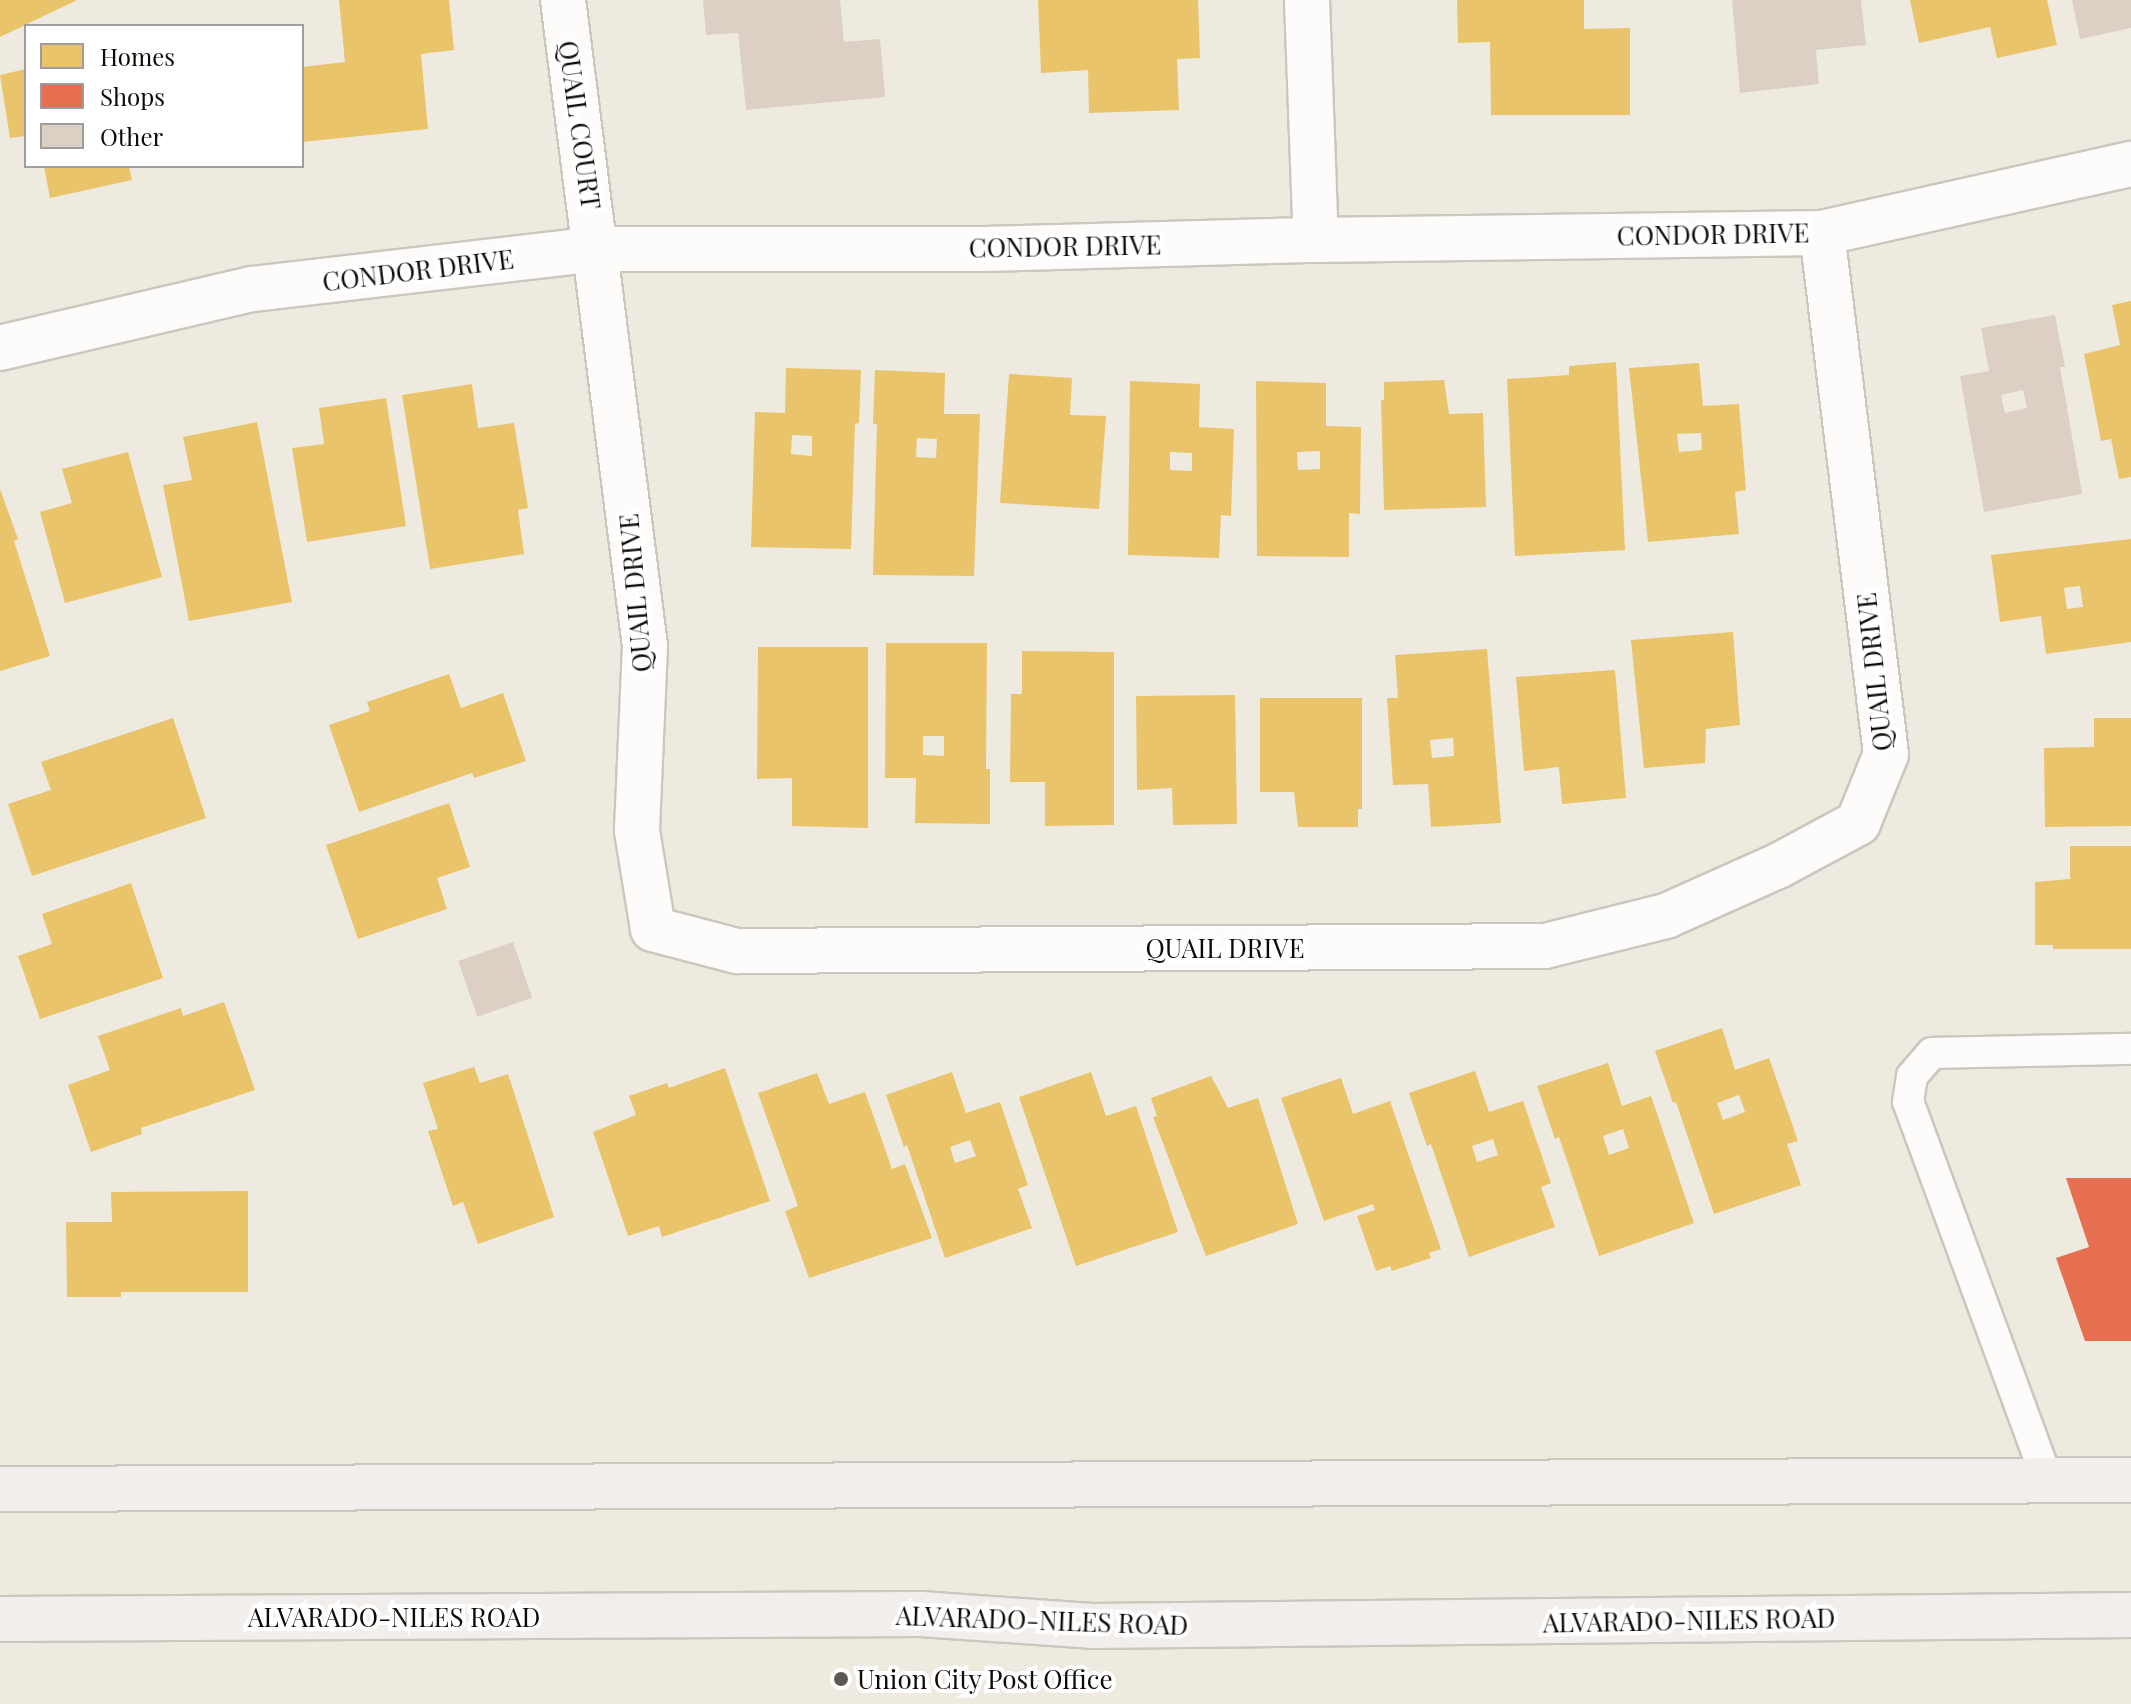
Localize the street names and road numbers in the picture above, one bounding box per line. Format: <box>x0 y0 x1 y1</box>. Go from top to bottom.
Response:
street label: QUAIL COURT <box>553 39 607 211</box>
street label: CONDOR DRIVE <box>1616 217 1810 251</box>
street label: CONDOR DRIVE <box>968 229 1162 263</box>
street label: CONDOR DRIVE <box>320 243 516 297</box>
street label: QUAIL DRIVE <box>613 512 657 674</box>
street label: QUAIL DRIVE <box>1850 591 1898 753</box>
street label: QUAIL DRIVE <box>1146 932 1304 964</box>
street label: ALVARADO-NILES ROAD <box>895 1599 1189 1641</box>
street label: ALVARADO-NILES ROAD <box>248 1601 540 1633</box>
street label: ALVARADO-NILES ROAD <box>1542 1602 1836 1638</box>

